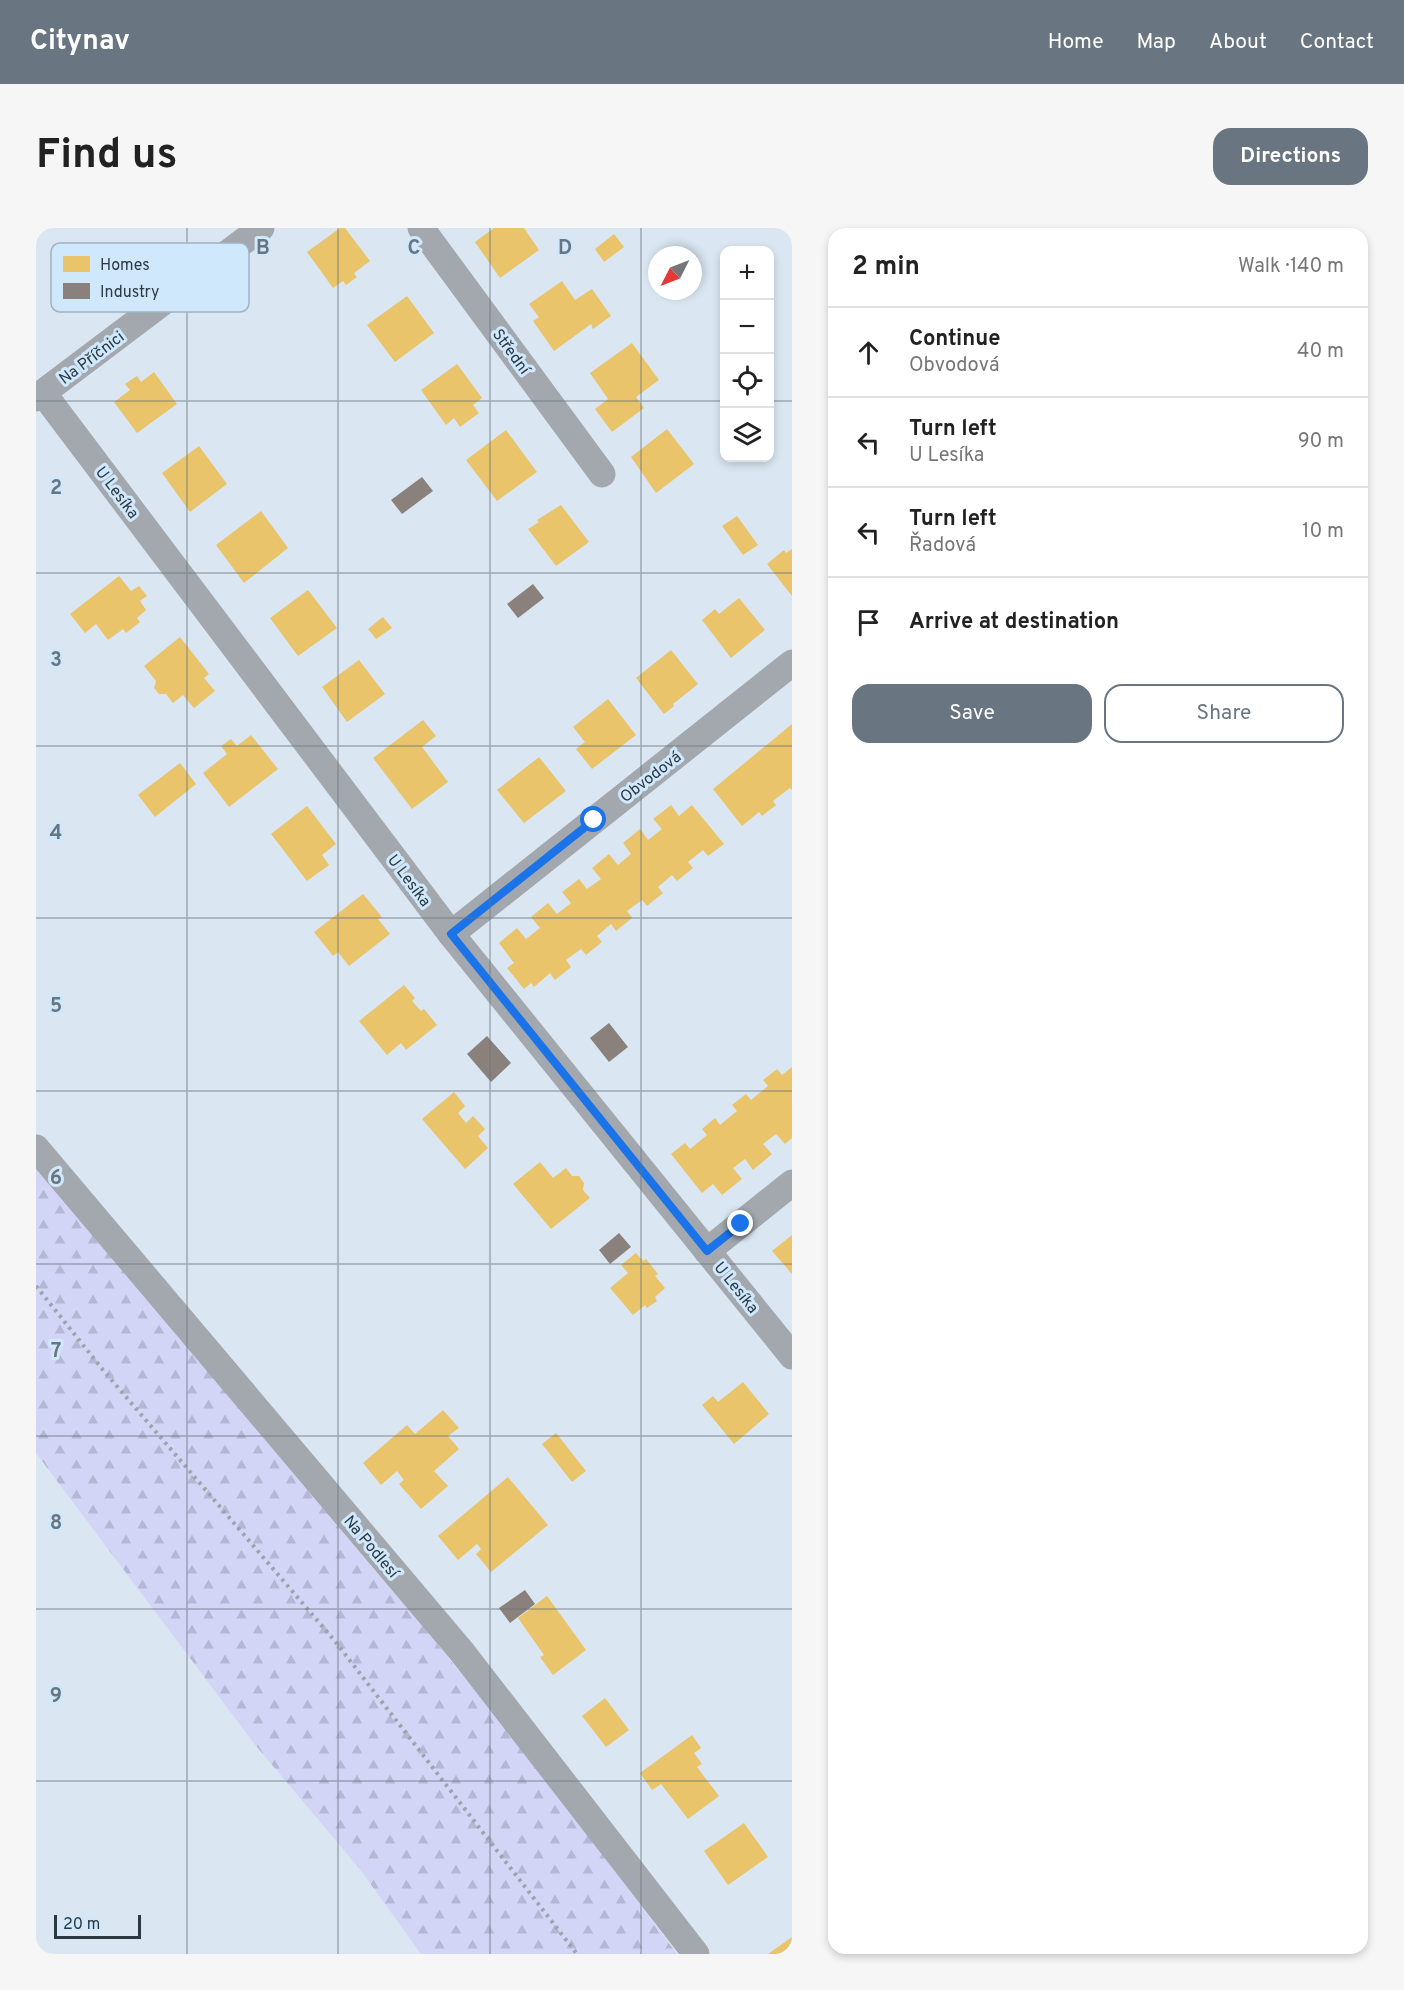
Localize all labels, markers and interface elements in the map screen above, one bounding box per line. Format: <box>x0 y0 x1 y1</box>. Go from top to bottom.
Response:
text: Citynav <box>30 24 130 60</box>
text: Home <box>1048 29 1104 56</box>
text: Map <box>1137 29 1176 56</box>
text: About <box>1209 29 1267 56</box>
text: Contact <box>1300 29 1374 56</box>
button: Directions <box>1213 128 1368 185</box>
text: Find us <box>36 130 177 183</box>
text: B <box>256 236 270 262</box>
text: C <box>408 236 420 262</box>
text: D <box>558 236 572 262</box>
legend <box>51 243 249 312</box>
north arrow <box>648 246 702 300</box>
map controls <box>720 246 774 462</box>
button: + <box>720 246 774 300</box>
text: 2 min <box>852 251 920 284</box>
text: Walk · 140 m <box>1238 254 1344 280</box>
text: Homes <box>100 256 150 276</box>
text: Industry <box>100 283 159 303</box>
button: − <box>720 300 774 354</box>
street label: Střední <box>487 325 535 380</box>
text: Continue <box>909 326 1000 353</box>
street label: Na Příčnici <box>56 328 129 390</box>
icon: ahead <box>852 336 885 369</box>
text: 40 m <box>1297 339 1344 365</box>
text: Obvodová <box>909 353 999 379</box>
button: locate <box>720 354 774 408</box>
button: layers <box>720 408 774 462</box>
text: Turn left <box>909 416 997 443</box>
icon: left <box>852 426 885 459</box>
text: 90 m <box>1298 429 1344 455</box>
text: U Lesíka <box>909 443 984 469</box>
street label: U Lesíka <box>90 463 143 523</box>
text: 2 <box>50 476 62 502</box>
text: Turn left <box>909 506 997 533</box>
icon: left <box>852 516 885 549</box>
text: 10 m <box>1302 519 1344 545</box>
text: Řadová <box>909 533 976 559</box>
icon: arrive <box>852 606 885 639</box>
text: Arrive at destination <box>909 609 1119 636</box>
text: 3 <box>50 648 62 674</box>
button: Save <box>852 684 1092 743</box>
button: Share <box>1104 684 1344 743</box>
street label: Obvodová <box>617 747 686 808</box>
route start <box>580 806 606 832</box>
text: 4 <box>50 821 62 847</box>
street label: U Lesíka <box>382 851 435 911</box>
text: 5 <box>50 994 62 1020</box>
text: 6 <box>50 1166 62 1192</box>
route end <box>727 1210 753 1236</box>
street label: U Lesíka <box>709 1259 762 1318</box>
text: 7 <box>51 1339 61 1365</box>
text: 8 <box>50 1511 62 1537</box>
street label: Na Podlesí <box>339 1512 404 1584</box>
text: 9 <box>50 1684 62 1710</box>
scale bar <box>54 1912 141 1940</box>
text: 20 m <box>63 1915 100 1935</box>

